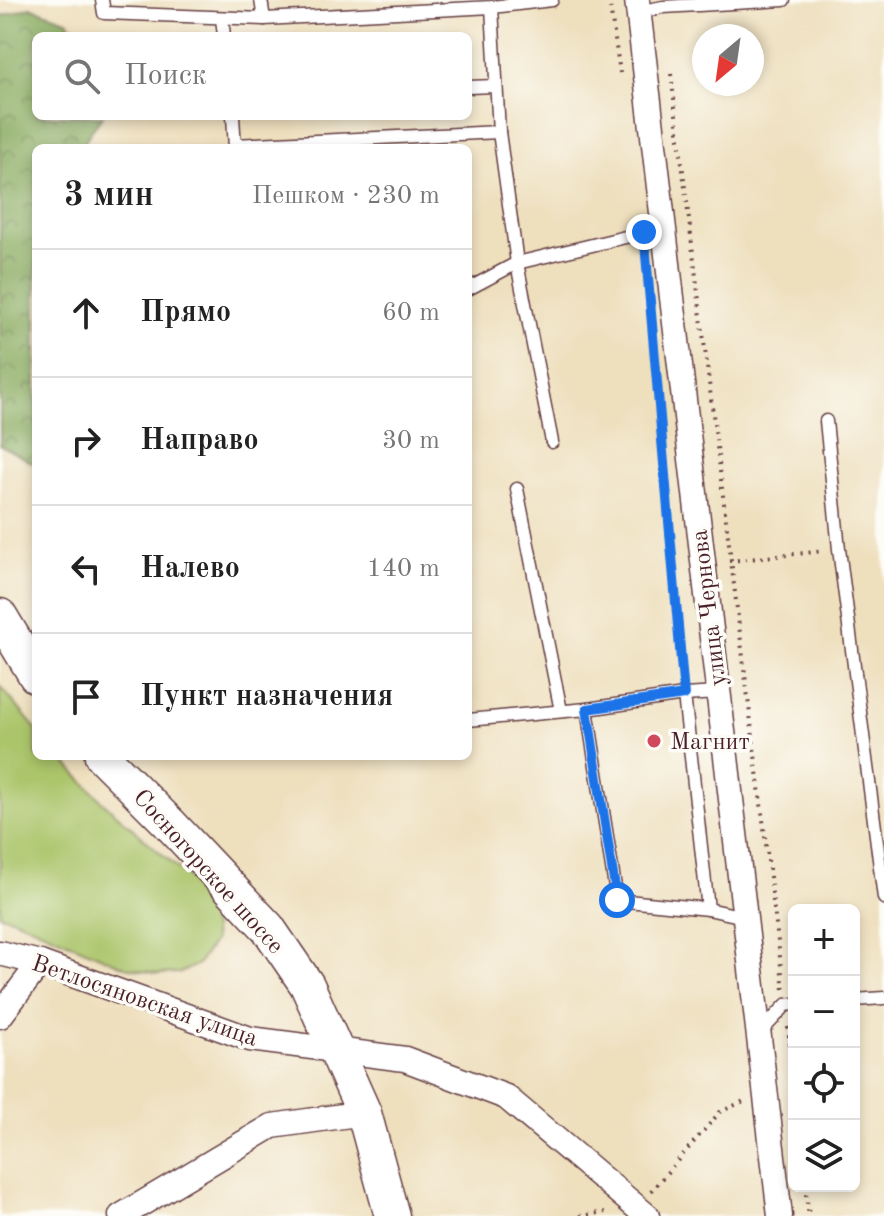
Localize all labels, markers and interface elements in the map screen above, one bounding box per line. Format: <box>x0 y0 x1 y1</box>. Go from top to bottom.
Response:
north arrow <box>692 24 764 96</box>
search box <box>32 32 472 120</box>
icon: search <box>60 54 104 98</box>
text: Поиск <box>124 61 207 91</box>
text: 3 мин <box>64 179 154 213</box>
text: Пешком · 230 m <box>252 183 440 209</box>
route end <box>626 214 662 250</box>
icon: ahead <box>64 291 108 335</box>
text: Прямо <box>140 298 231 328</box>
text: 60 m <box>382 300 440 326</box>
icon: right <box>64 419 108 463</box>
text: Направо <box>140 426 259 456</box>
text: 30 m <box>382 428 440 454</box>
street label: улица Чернова <box>688 528 731 687</box>
icon: left <box>64 547 108 591</box>
text: Налево <box>140 554 240 584</box>
text: 140 m <box>367 556 440 582</box>
icon: arrive <box>64 675 108 719</box>
text: Пункт назначения <box>140 682 393 712</box>
place label: Магнит <box>670 731 750 755</box>
marker: Магнит <box>645 732 663 750</box>
street label: Сосногорское шоссе <box>128 786 287 959</box>
route start <box>599 882 635 918</box>
map controls <box>788 904 860 1192</box>
button: + <box>788 904 860 976</box>
street label: Ветлосяновская улица <box>28 952 260 1052</box>
button: − <box>788 976 860 1048</box>
button: locate <box>788 1048 860 1120</box>
button: layers <box>788 1120 860 1192</box>

